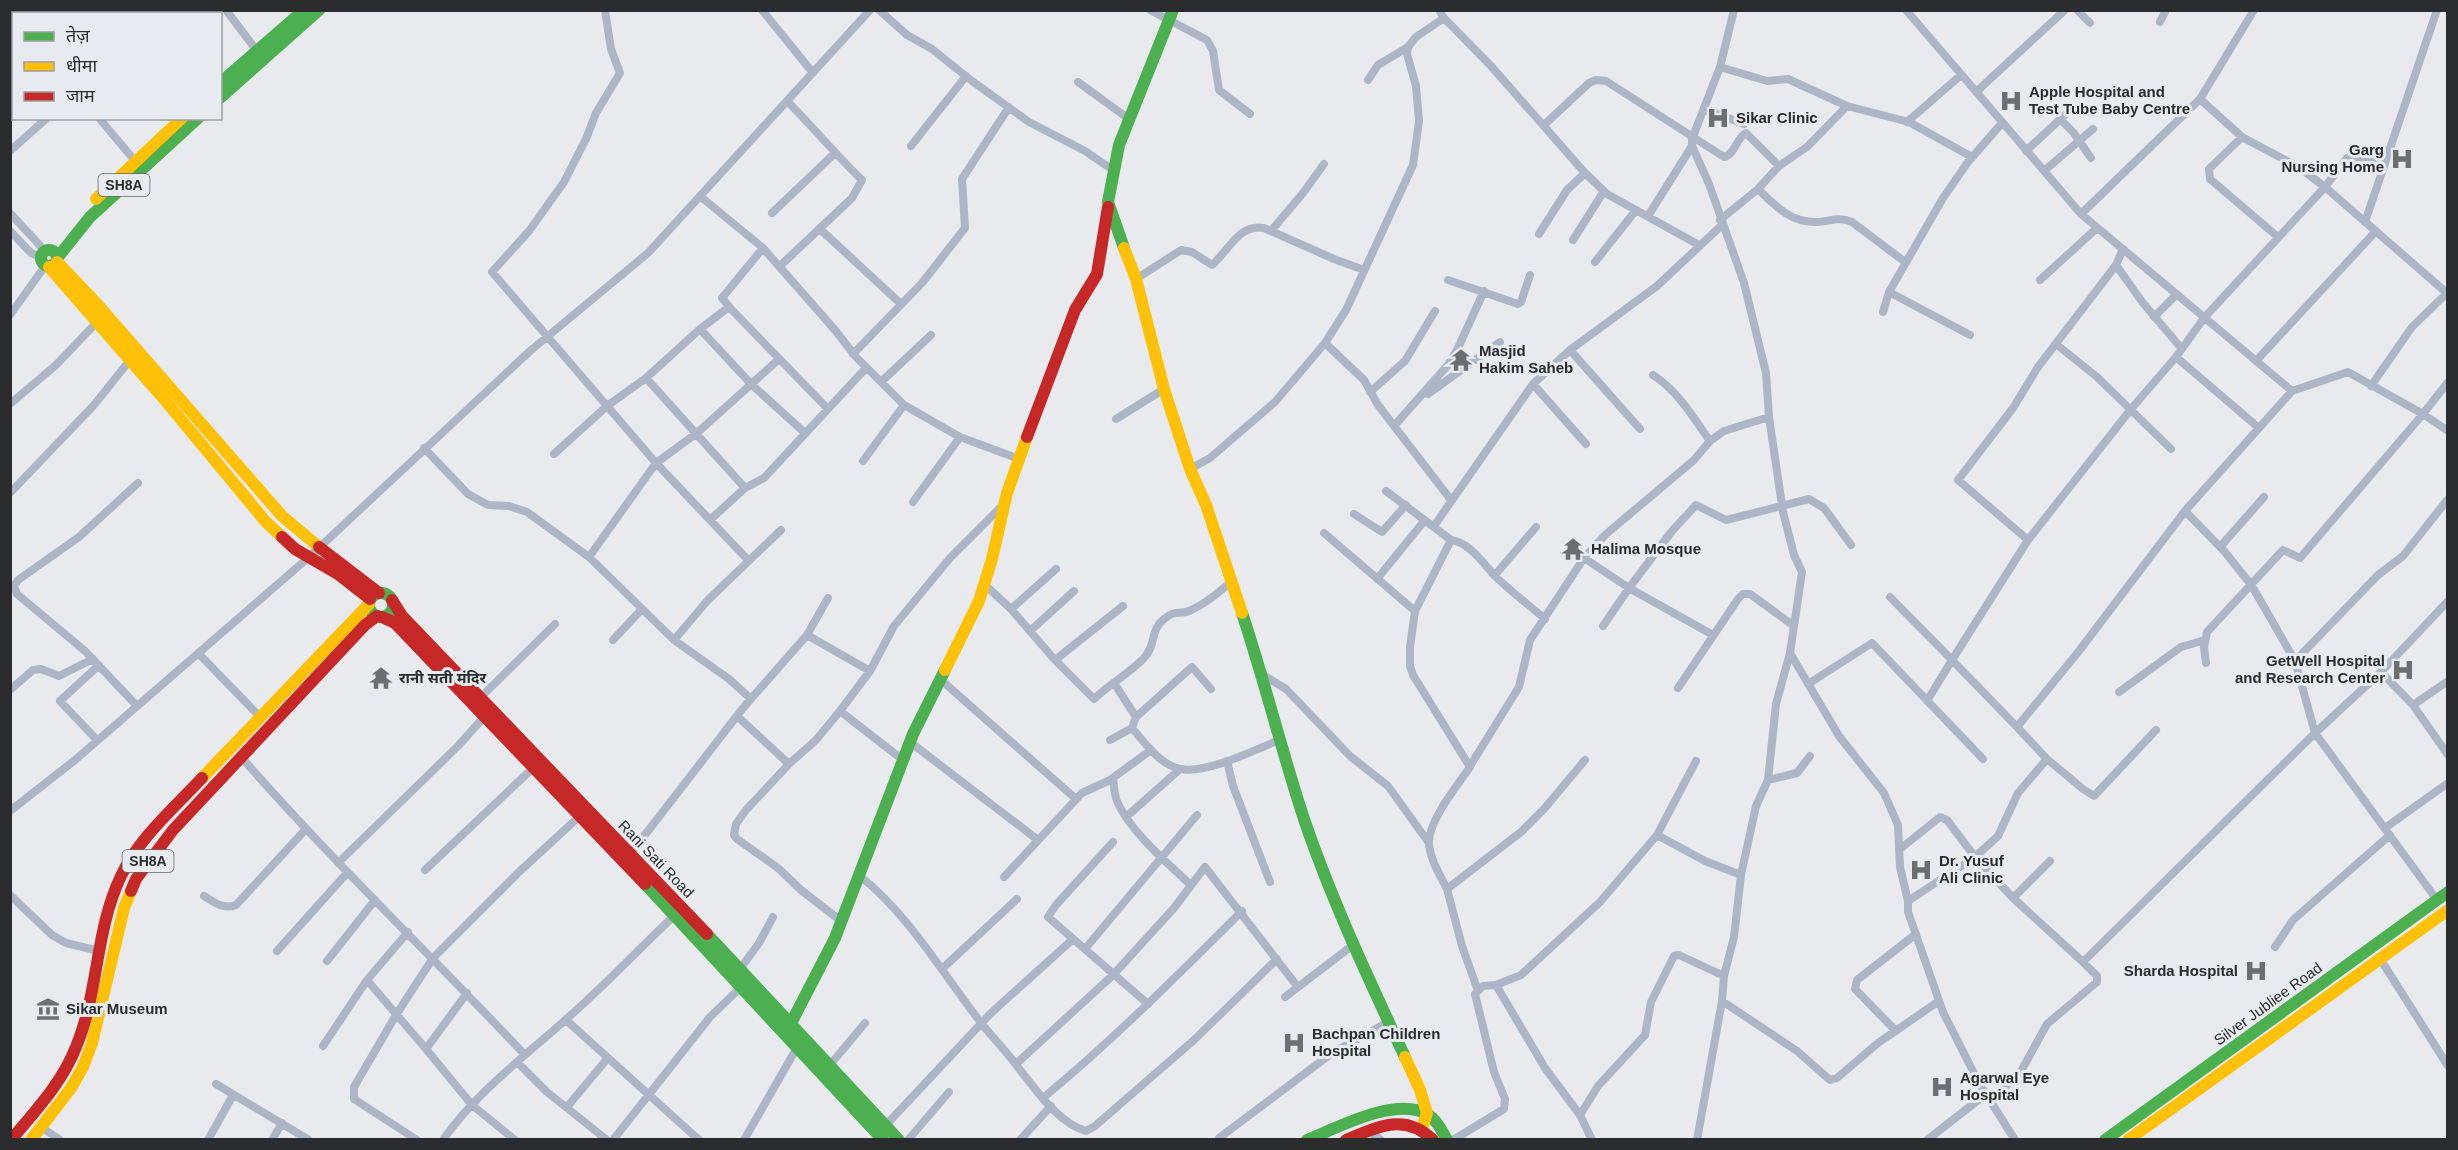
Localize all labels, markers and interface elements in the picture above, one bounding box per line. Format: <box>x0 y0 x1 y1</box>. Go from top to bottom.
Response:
legend <box>12 12 222 120</box>
text: तेज़ <box>66 25 90 46</box>
text: धीमा <box>66 56 97 76</box>
place label: Apple Hospital and Test Tube Baby Centre <box>2029 83 2190 117</box>
text: जाम <box>66 86 96 106</box>
hospital icon: Apple Hospital and Test Tube Baby Centre <box>1998 88 2024 114</box>
hospital icon: Sikar Clinic <box>1705 105 1731 131</box>
place label: Sikar Clinic <box>1736 109 1818 126</box>
place label: Garg Nursing Home <box>2281 141 2384 175</box>
hospital icon: Garg Nursing Home <box>2389 146 2415 172</box>
road number: SH8A <box>98 174 150 196</box>
place label: Masjid Hakim Saheb <box>1479 342 1573 376</box>
temple icon: Masjid Hakim Saheb <box>1448 347 1474 373</box>
temple icon: Halima Mosque <box>1560 536 1586 562</box>
place label: Halima Mosque <box>1591 540 1701 557</box>
place label: GetWell Hospital and Research Center <box>2235 652 2385 686</box>
hospital icon: GetWell Hospital and Research Center <box>2390 657 2416 683</box>
temple icon: रानी सती मंदिर <box>368 665 394 691</box>
place label: रानी सती मंदिर <box>399 669 486 686</box>
street label: Rani Sati Road <box>615 816 698 901</box>
road number: SH8A <box>122 850 174 872</box>
place label: Dr. Yusuf Ali Clinic <box>1939 852 2005 886</box>
hospital icon: Dr. Yusuf Ali Clinic <box>1908 857 1934 883</box>
hospital icon: Sharda Hospital <box>2243 958 2269 984</box>
street label: Silver Jubliee Road <box>2210 959 2325 1048</box>
place label: Sharda Hospital <box>2124 962 2238 979</box>
museum icon: Sikar Museum <box>35 996 61 1022</box>
place label: Sikar Museum <box>66 1000 168 1017</box>
place label: Bachpan Children Hospital <box>1312 1025 1440 1059</box>
hospital icon: Bachpan Children Hospital <box>1281 1030 1307 1056</box>
place label: Agarwal Eye Hospital <box>1960 1069 2049 1103</box>
hospital icon: Agarwal Eye Hospital <box>1929 1074 1955 1100</box>

